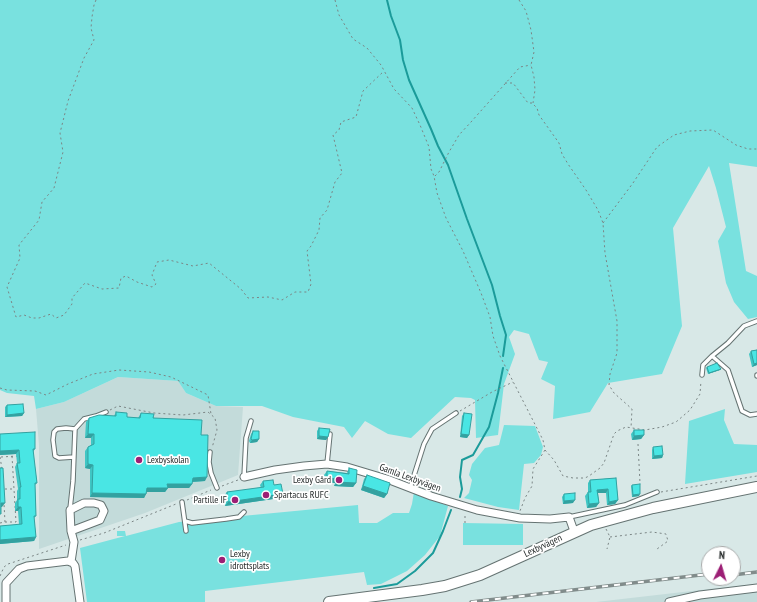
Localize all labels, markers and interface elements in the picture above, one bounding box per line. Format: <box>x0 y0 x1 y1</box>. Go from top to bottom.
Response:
place label: Lexbyskolan <box>147 454 189 466</box>
marker: Lexbyskolan <box>134 455 144 465</box>
street label: Gamla Lexbyvägen <box>378 461 442 495</box>
place label: Lexby Gård <box>293 474 331 486</box>
marker: Lexby Gård <box>334 475 344 485</box>
place label: Spartacus RUFC <box>274 489 328 501</box>
marker: Spartacus RUFC <box>261 490 271 500</box>
place label: Partille IF <box>193 494 227 506</box>
marker: Partille IF <box>230 495 240 505</box>
street label: Lexbyvägen <box>522 532 564 560</box>
north arrow <box>701 546 741 586</box>
place label: Lexby idrottsplats <box>230 548 269 572</box>
text: N <box>718 548 726 562</box>
marker: Lexby idrottsplats <box>217 555 227 565</box>

